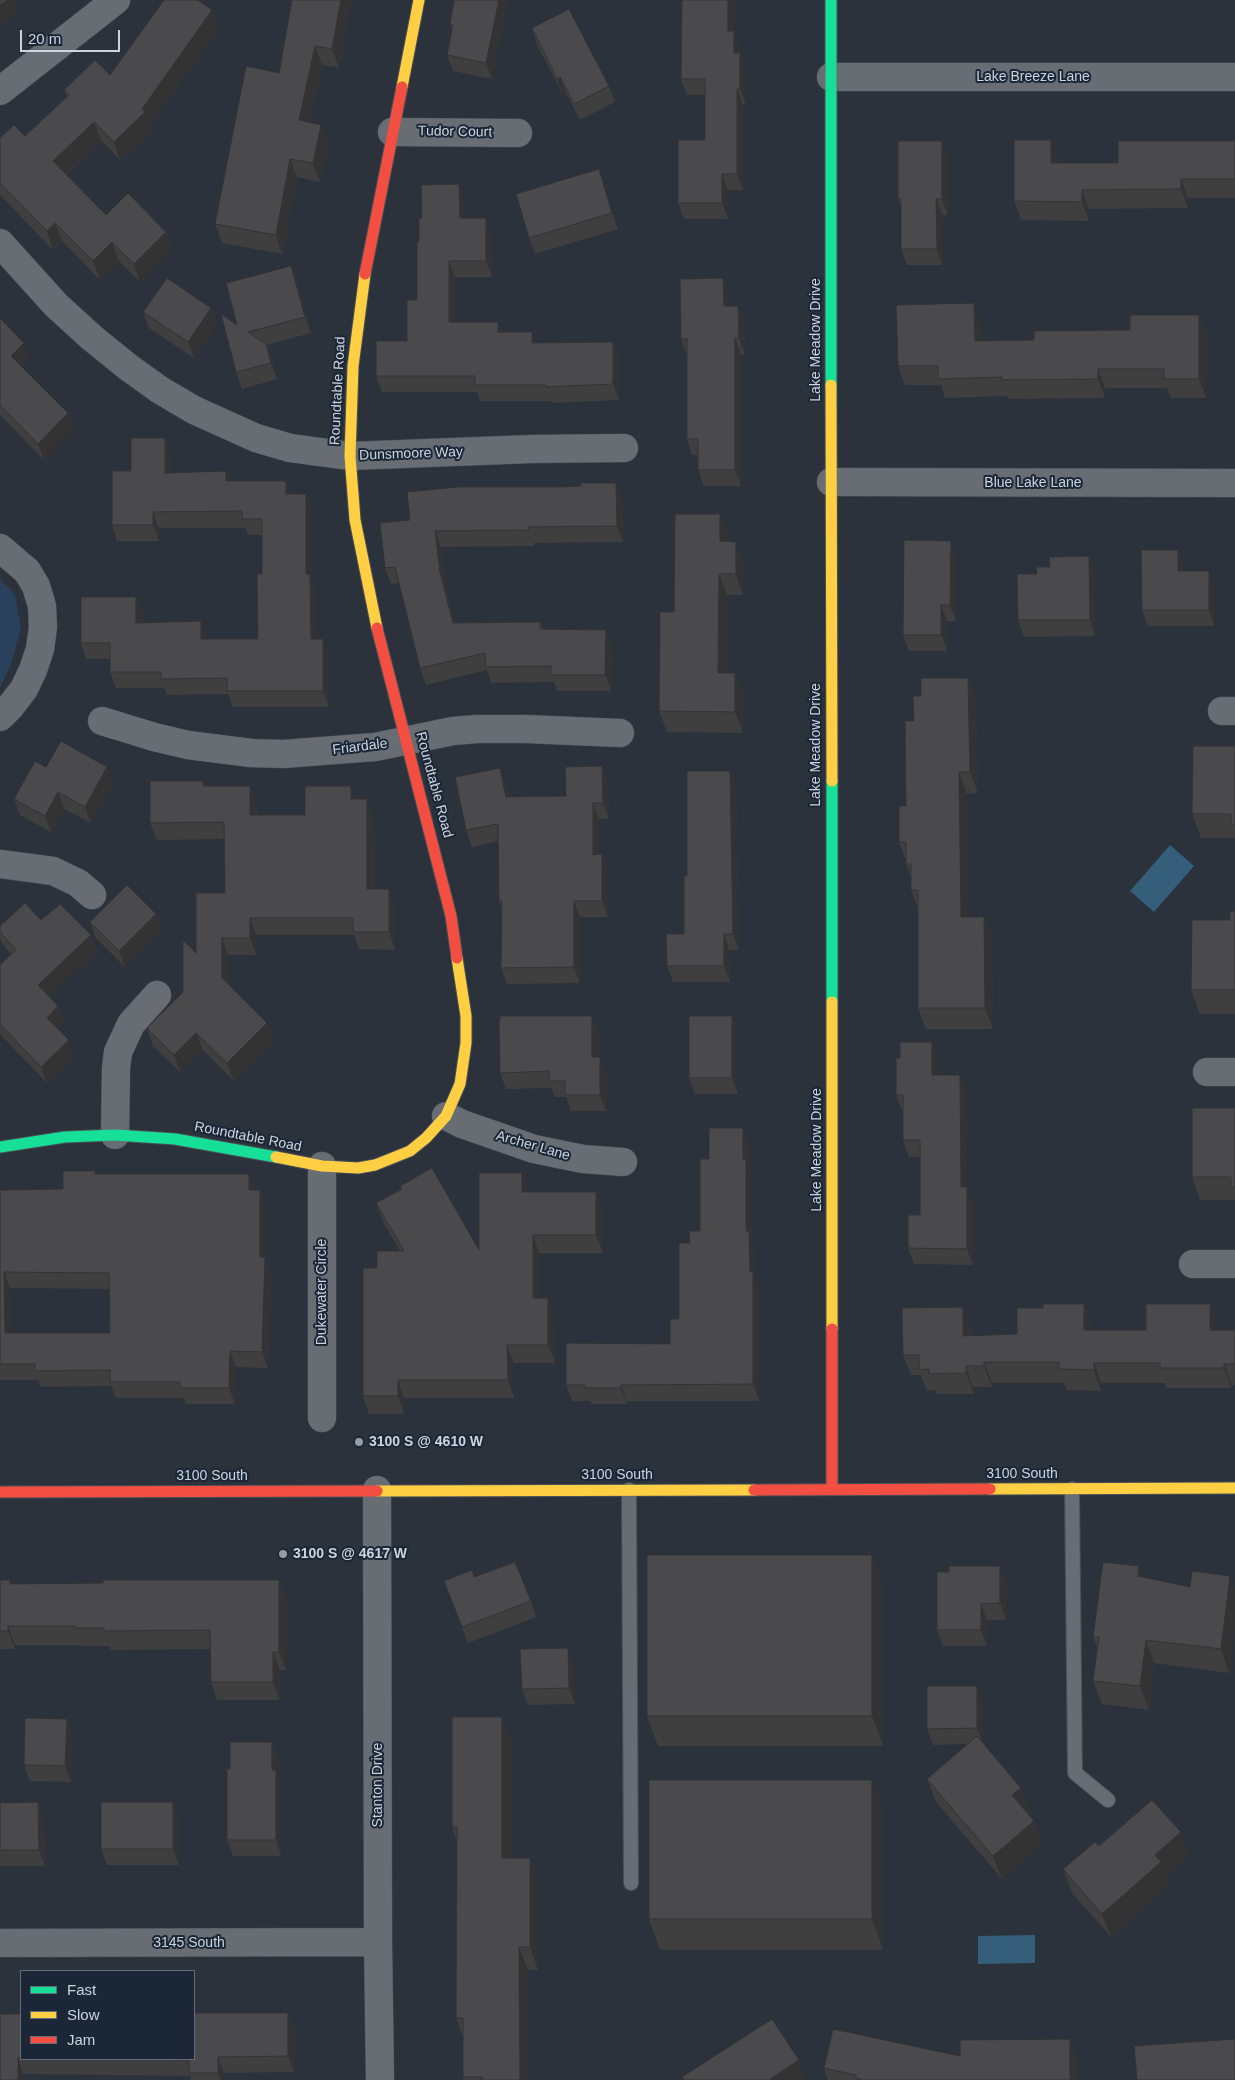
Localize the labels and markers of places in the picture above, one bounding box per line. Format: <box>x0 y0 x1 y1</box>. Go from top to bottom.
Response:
place label: 3100 S @ 4610 W <box>369 1434 483 1450</box>
marker: 3100 S @ 4610 W <box>353 1436 365 1448</box>
place label: 3100 S @ 4617 W <box>293 1546 407 1562</box>
marker: 3100 S @ 4617 W <box>277 1548 289 1560</box>

